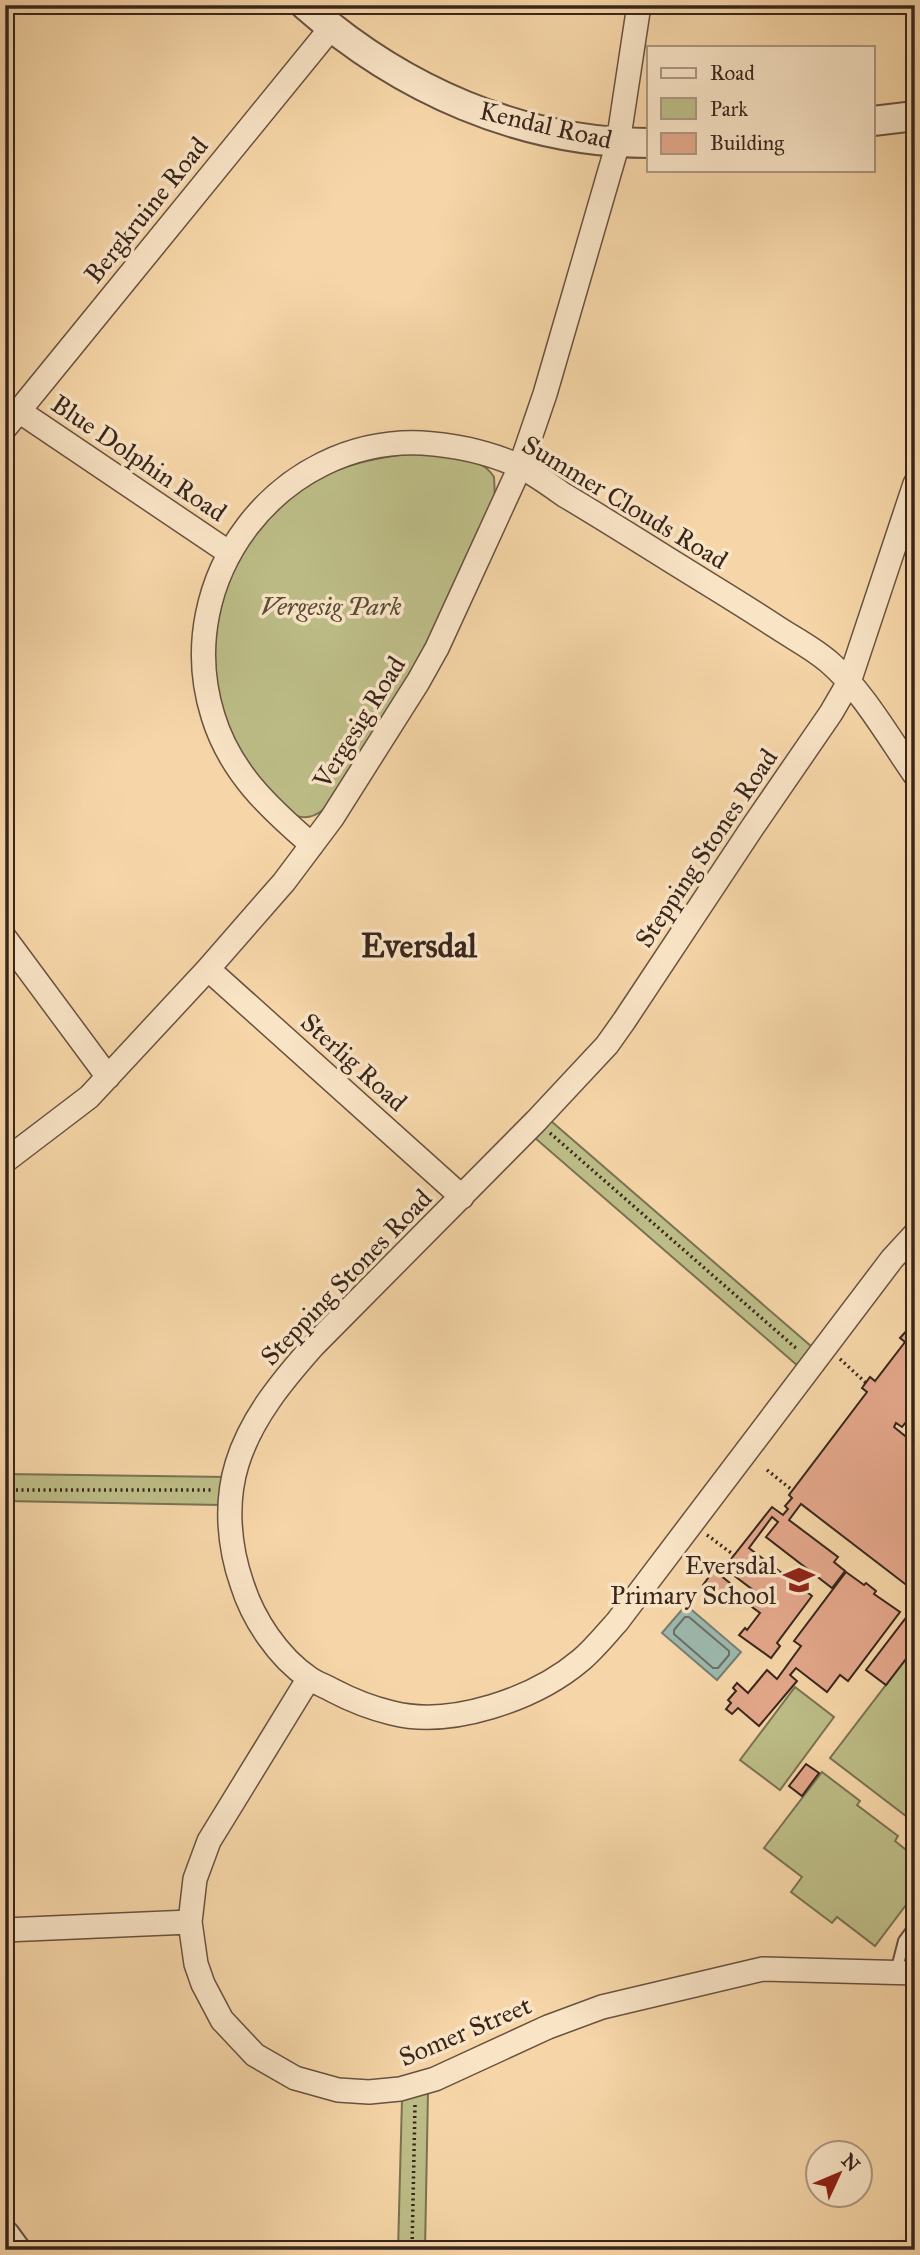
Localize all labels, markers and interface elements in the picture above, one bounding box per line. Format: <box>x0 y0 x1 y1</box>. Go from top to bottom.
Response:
legend <box>647 46 874 172</box>
text: Road <box>710 60 755 86</box>
street label: Kendal Road <box>477 94 615 156</box>
text: Park <box>710 96 748 122</box>
street label: Bergkruine Road <box>77 130 215 290</box>
text: Building <box>710 130 784 156</box>
street label: Blue Dolphin Road <box>45 388 233 528</box>
street label: Summer Clouds Road <box>516 428 734 576</box>
park label: Vergesig Park <box>261 590 402 622</box>
street label: Vergesig Road <box>305 650 412 795</box>
street label: Stepping Stones Road <box>628 743 784 953</box>
district label: Eversdal <box>361 926 478 966</box>
street label: Sterlig Road <box>294 1006 414 1118</box>
street label: Stepping Stones Road <box>254 1182 438 1372</box>
place label: Eversdal Primary School <box>610 1549 776 1611</box>
school or university icon: Eversdal Primary School <box>782 1563 816 1597</box>
street label: Somer Street <box>394 1989 536 2073</box>
north arrow <box>804 2140 874 2210</box>
text: N <box>837 2149 865 2176</box>

